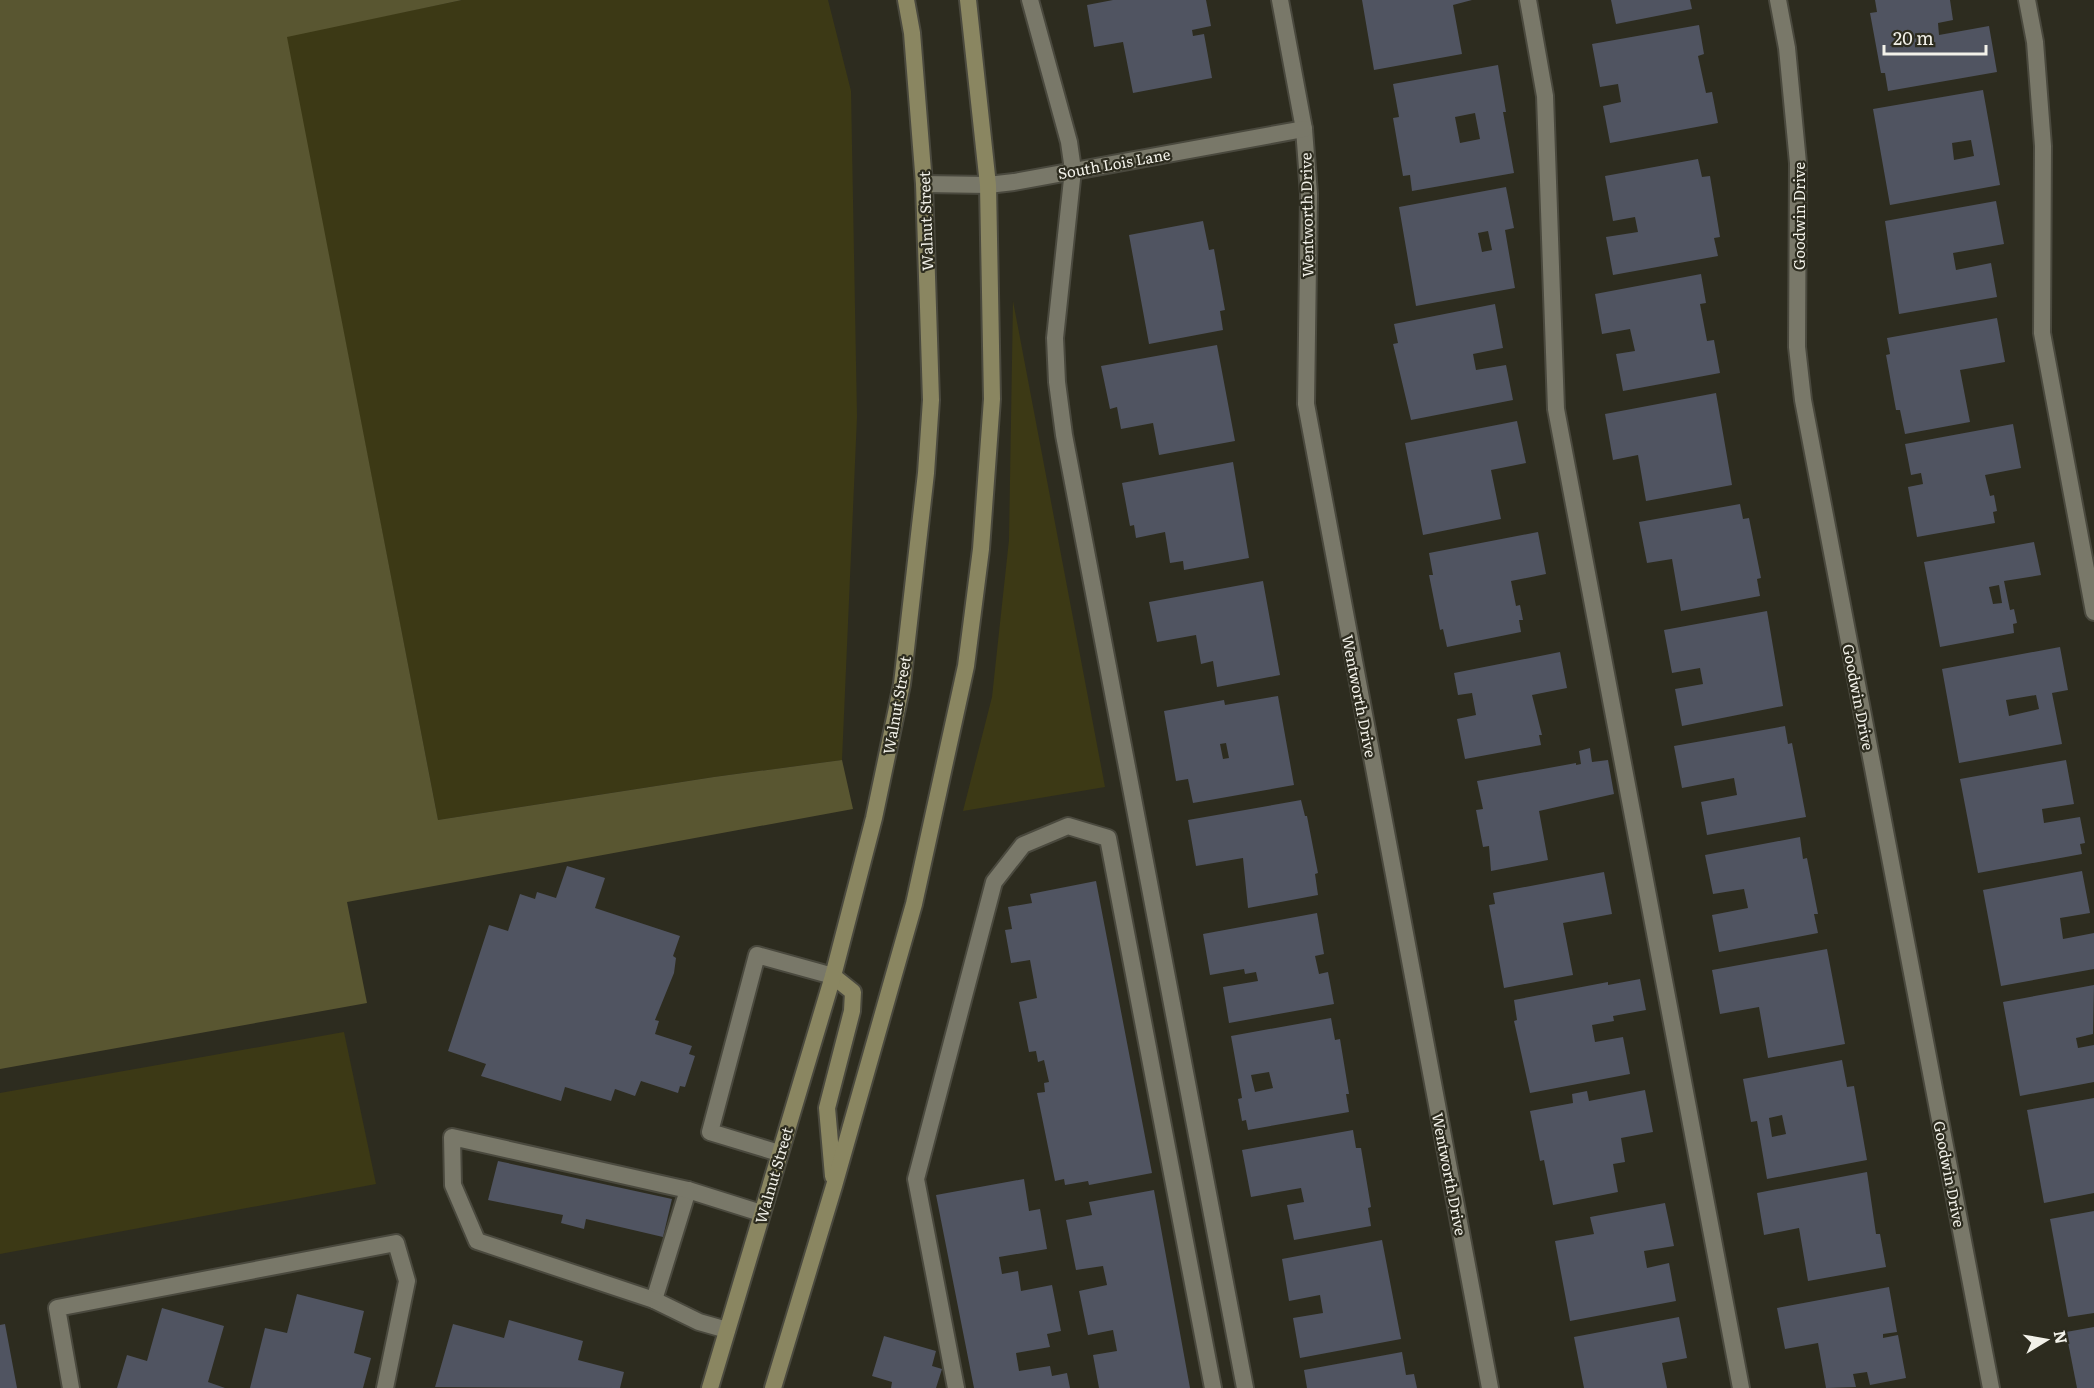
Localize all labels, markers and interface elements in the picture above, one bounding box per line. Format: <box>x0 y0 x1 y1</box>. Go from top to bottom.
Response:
scale bar <box>1884 18 1986 56</box>
text: 20 m <box>1893 24 1934 51</box>
street label: South Lois Lane <box>1056 142 1172 184</box>
street label: Wentworth Drive <box>1293 152 1319 278</box>
street label: Goodwin Drive <box>1787 162 1810 270</box>
street label: Walnut Street <box>912 171 938 271</box>
street label: Wentworth Drive <box>1337 633 1383 760</box>
street label: Goodwin Drive <box>1837 642 1881 752</box>
street label: Walnut Street <box>876 654 916 756</box>
street label: Wentworth Drive <box>1427 1111 1473 1238</box>
street label: Goodwin Drive <box>1928 1119 1972 1229</box>
street label: Walnut Street <box>748 1124 798 1226</box>
north arrow <box>2016 1310 2076 1370</box>
text: N <box>2049 1328 2075 1346</box>

